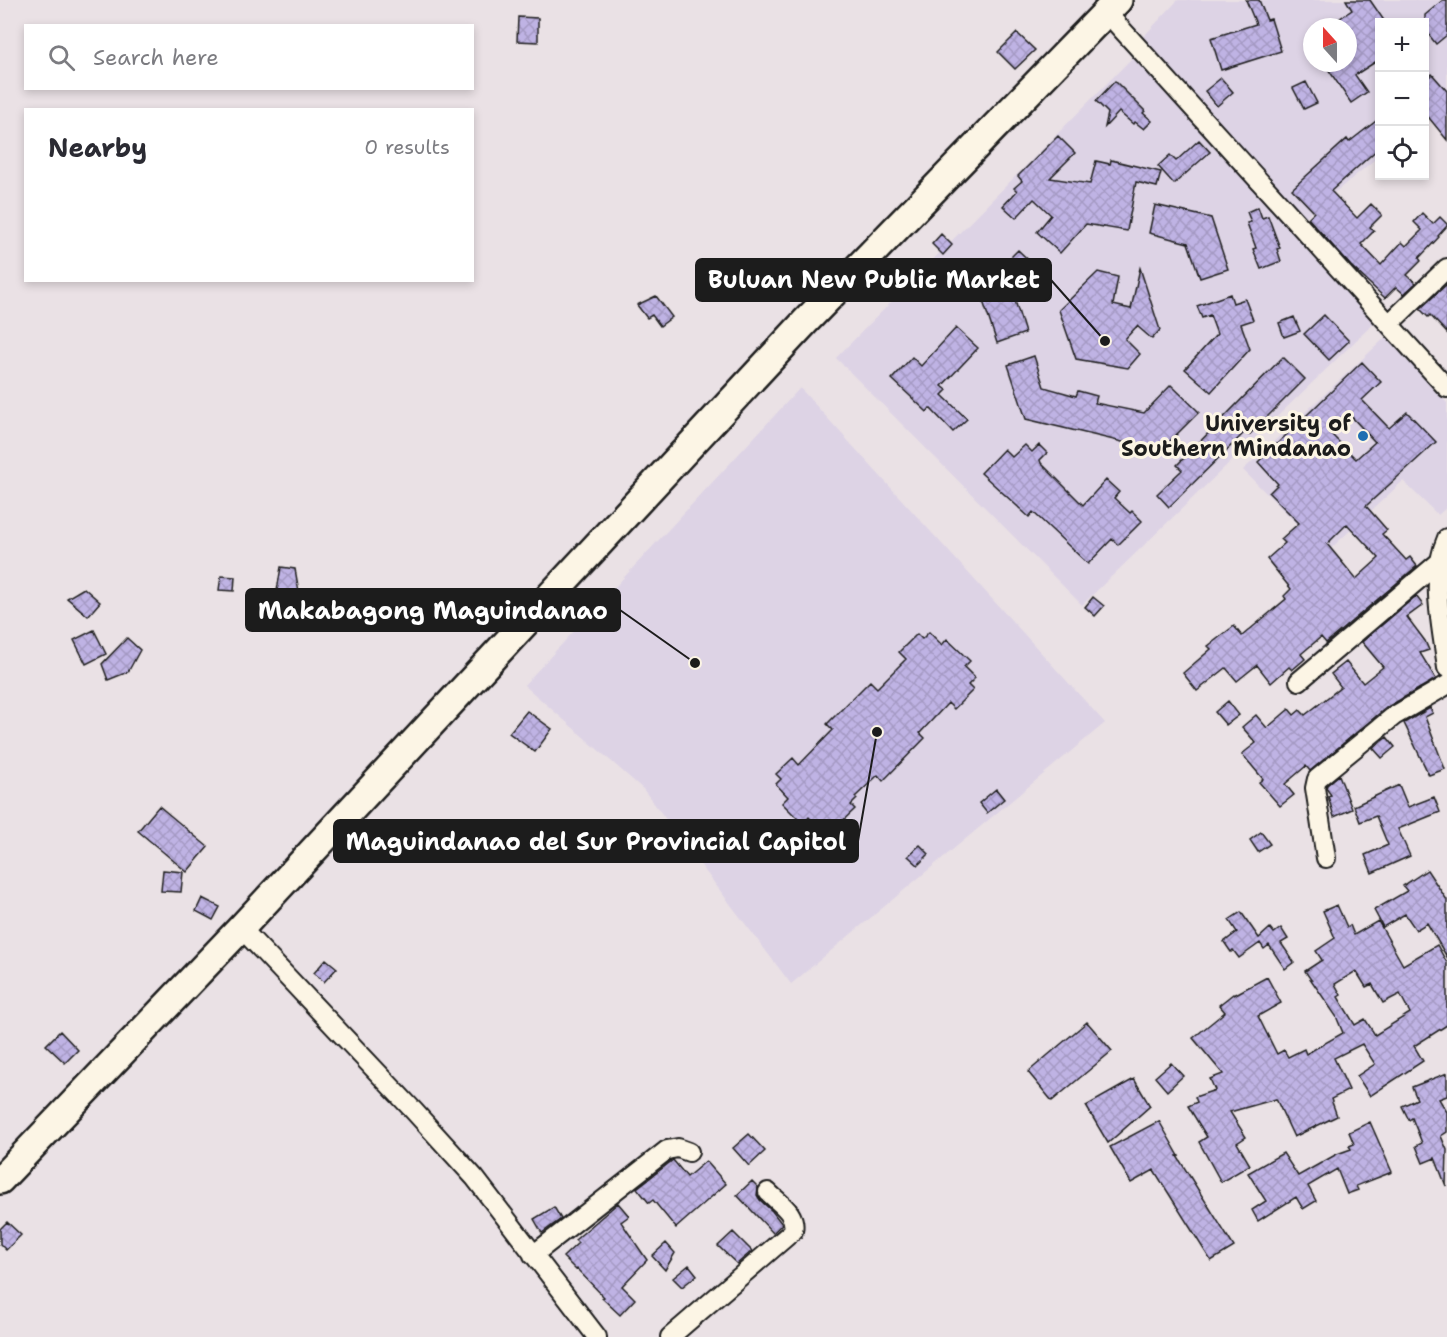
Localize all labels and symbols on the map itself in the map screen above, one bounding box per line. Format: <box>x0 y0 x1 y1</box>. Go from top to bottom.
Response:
north arrow <box>1303 18 1357 72</box>
callout: Buluan New Public Market <box>696 259 1051 301</box>
text: Buluan New Public Market <box>708 264 1040 296</box>
place label: University of Southern Mindanao <box>1121 409 1351 463</box>
marker: University of Southern Mindanao <box>1356 429 1370 443</box>
callout: Makabagong Maguindanao <box>246 589 620 631</box>
text: Makabagong Maguindanao <box>258 595 608 627</box>
callout: Maguindanao del Sur Provincial Capitol <box>334 820 858 862</box>
text: Maguindanao del Sur Provincial Capitol <box>346 826 846 858</box>

